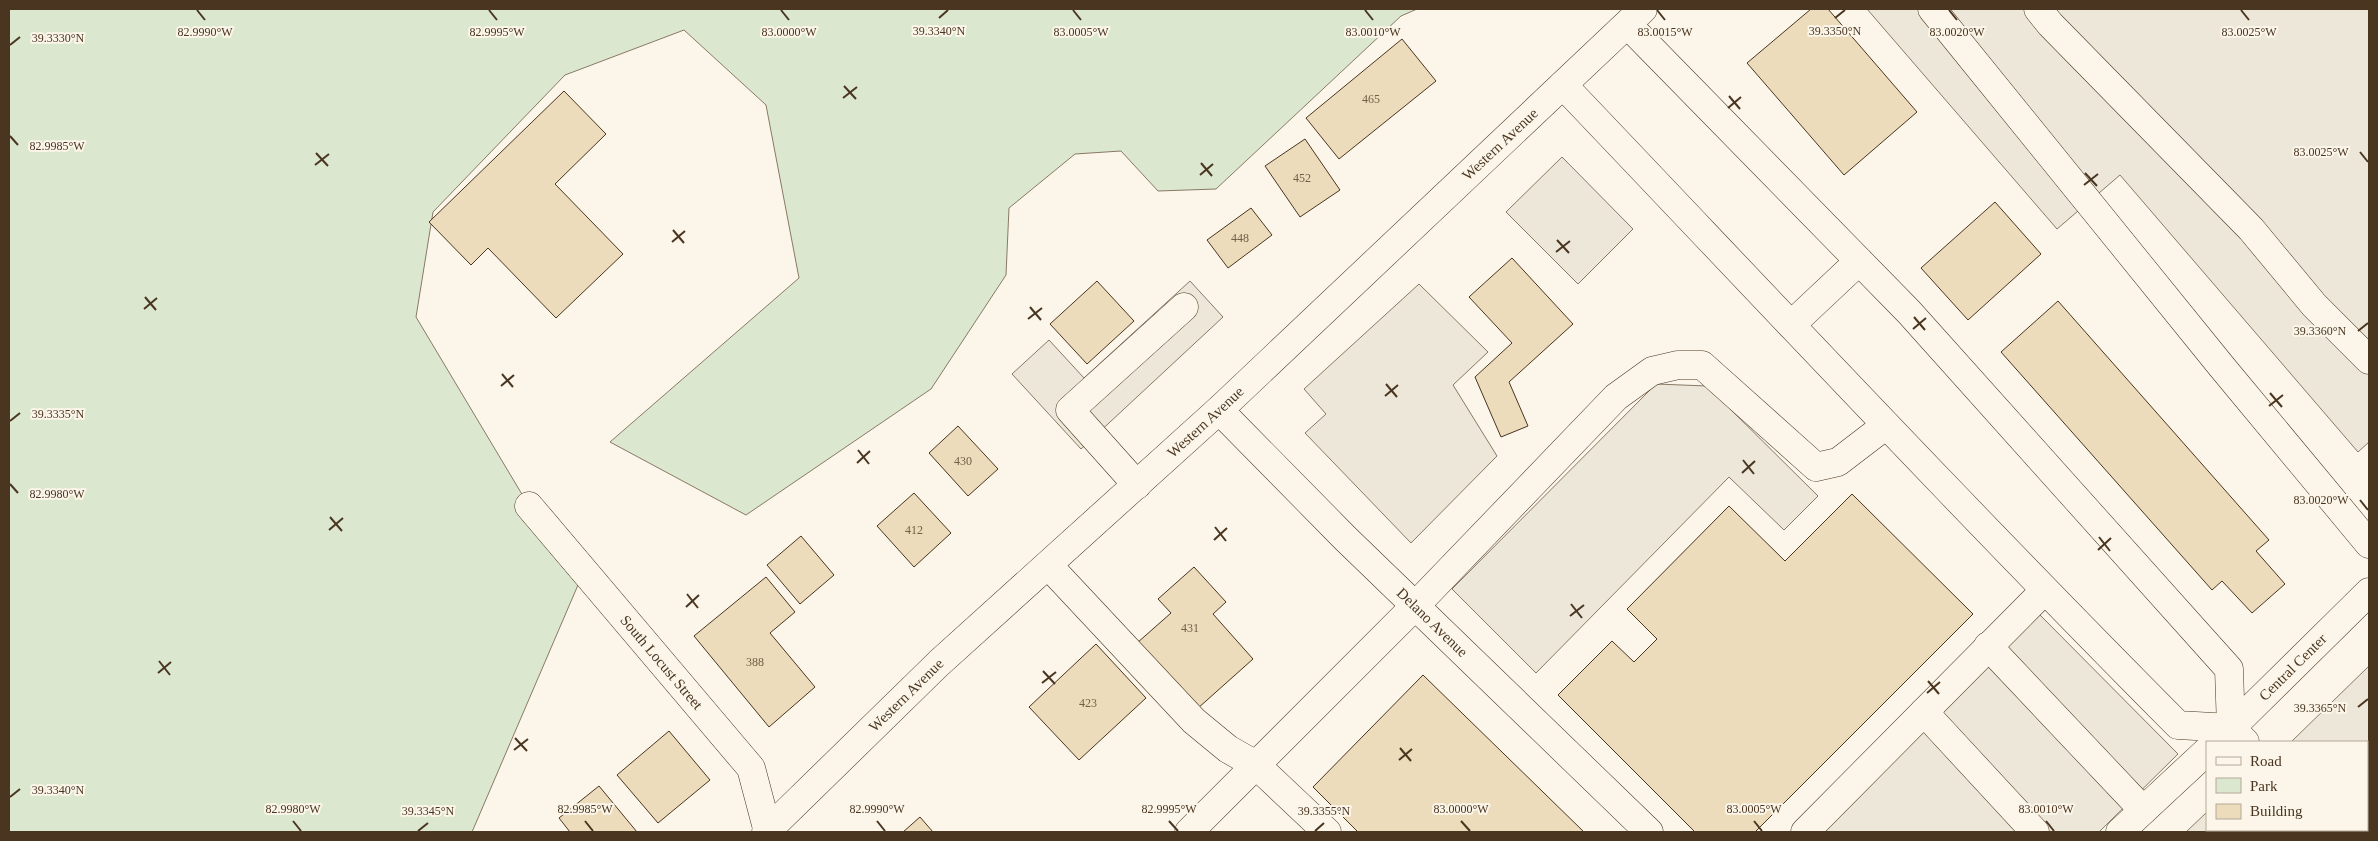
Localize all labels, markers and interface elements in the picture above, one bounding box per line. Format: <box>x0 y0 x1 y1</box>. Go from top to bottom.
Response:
text: 39.3340°N <box>913 24 966 38</box>
text: 39.3350°N <box>1809 24 1862 38</box>
text: 82.9990°W <box>177 25 233 39</box>
text: 82.9995°W <box>469 25 525 39</box>
text: 83.0000°W <box>761 25 817 39</box>
text: 83.0005°W <box>1053 25 1109 39</box>
text: 83.0010°W <box>1345 25 1401 39</box>
text: 83.0015°W <box>1637 25 1693 39</box>
text: 83.0020°W <box>1929 25 1985 39</box>
text: 83.0025°W <box>2221 25 2277 39</box>
text: 39.3330°N <box>32 31 85 45</box>
house number: 465 <box>1362 92 1380 106</box>
street label: Western Avenue <box>1459 105 1541 183</box>
text: 82.9985°W <box>29 139 85 153</box>
text: 83.0025°W <box>2293 145 2349 159</box>
house number: 452 <box>1293 171 1311 185</box>
house number: 448 <box>1231 231 1249 245</box>
text: 39.3360°N <box>2294 324 2347 338</box>
street label: Western Avenue <box>1164 383 1247 461</box>
text: 39.3335°N <box>32 407 85 421</box>
house number: 430 <box>954 454 972 468</box>
text: 82.9980°W <box>29 487 85 501</box>
text: 83.0020°W <box>2293 493 2349 507</box>
house number: 412 <box>905 523 923 537</box>
street label: Delano Avenue <box>1394 585 1471 660</box>
street label: South Locust Street <box>617 612 706 713</box>
house number: 431 <box>1181 621 1199 635</box>
street label: Central Center <box>2256 631 2330 704</box>
house number: 388 <box>746 655 764 669</box>
street label: Western Avenue <box>866 655 947 735</box>
house number: 423 <box>1079 696 1097 710</box>
text: 39.3365°N <box>2294 701 2347 715</box>
legend <box>2206 741 2368 831</box>
text: Road <box>2250 753 2282 769</box>
text: Park <box>2250 778 2278 794</box>
text: 39.3340°N <box>32 783 85 797</box>
text: 82.9980°W <box>265 802 321 816</box>
text: 82.9985°W <box>557 802 613 816</box>
text: 82.9990°W <box>849 802 905 816</box>
text: 82.9995°W <box>1141 802 1197 816</box>
text: 83.0000°W <box>1433 802 1489 816</box>
text: 83.0005°W <box>1726 802 1782 816</box>
text: 83.0010°W <box>2018 802 2074 816</box>
text: Building <box>2250 803 2303 819</box>
text: 39.3345°N <box>402 804 455 818</box>
text: 39.3355°N <box>1298 804 1351 818</box>

